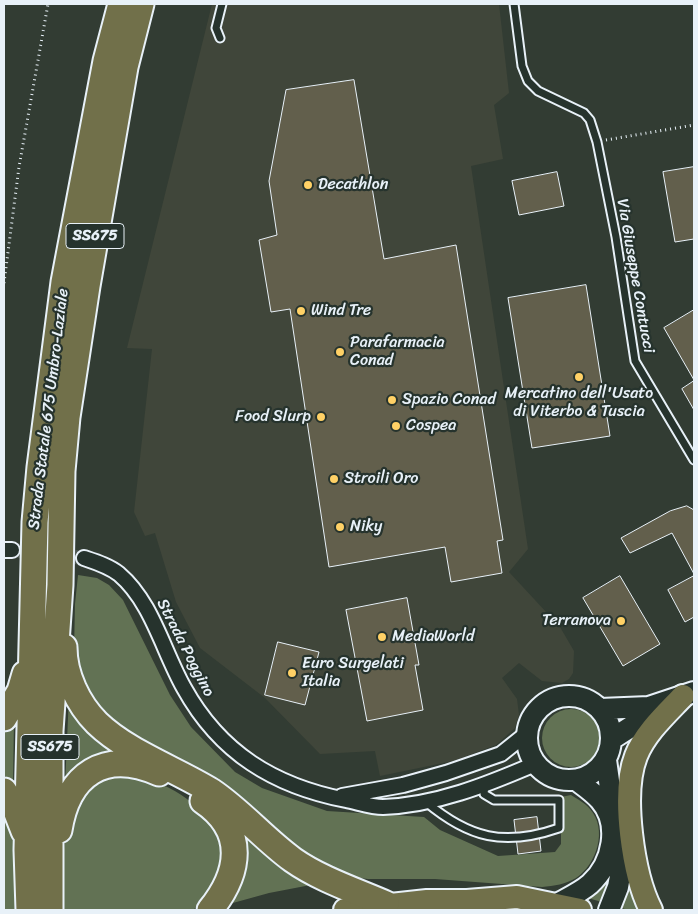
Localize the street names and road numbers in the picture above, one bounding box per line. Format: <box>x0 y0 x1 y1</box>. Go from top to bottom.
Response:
street label: Via Giuseppe Contucci <box>612 197 658 355</box>
road number: SS675 <box>66 224 124 248</box>
street label: Strada Statale 675 Umbro-Laziale <box>25 287 73 531</box>
street label: Strada Poggino <box>152 596 218 700</box>
road number: SS675 <box>21 734 79 760</box>

